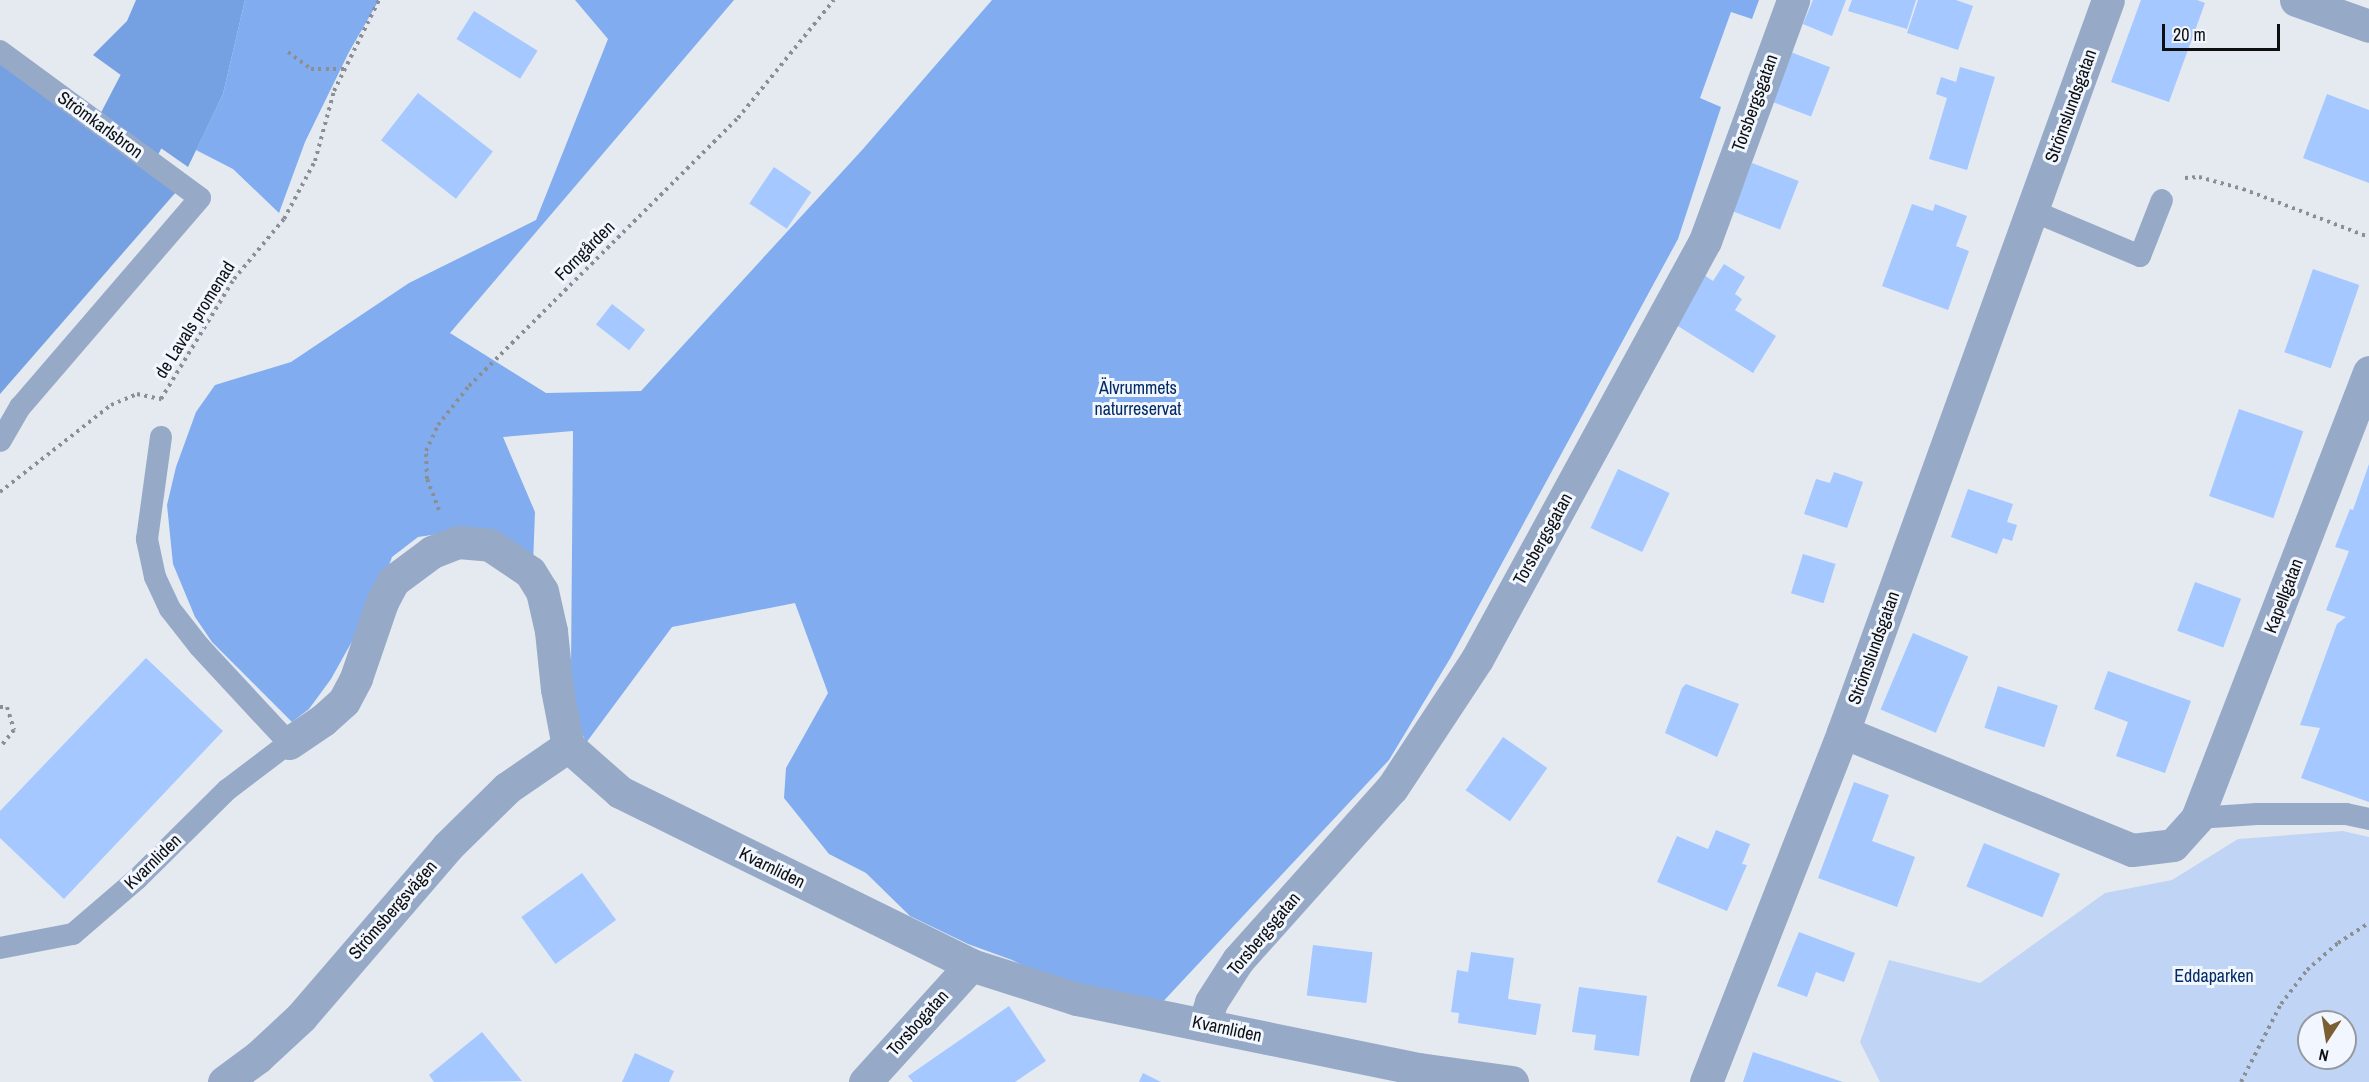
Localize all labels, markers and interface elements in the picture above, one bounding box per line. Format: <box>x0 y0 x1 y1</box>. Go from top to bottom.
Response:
scale bar <box>2165 12 2284 50</box>
text: 20 m <box>2173 22 2206 47</box>
street label: Strömslundsgatan <box>2041 46 2101 166</box>
street label: Torsbergsgatan <box>1727 52 1783 154</box>
street label: Strömkarlsbron <box>53 87 147 163</box>
street label: Forngården <box>551 217 619 285</box>
street label: de Lavals promenad <box>150 258 240 382</box>
park label: Älvrummets naturreservat <box>1095 378 1181 420</box>
street label: Torsbergsgatan <box>1509 489 1577 589</box>
street label: Kapellgatan <box>2260 556 2308 636</box>
street label: Strömslundsgatan <box>1844 588 1904 708</box>
street label: Kvarnliden <box>120 830 186 894</box>
street label: Kvarnliden <box>736 843 808 893</box>
street label: Strömsbergsvägen <box>344 856 442 964</box>
street label: Torsbergsgatan <box>1223 888 1305 980</box>
park label: Eddaparken <box>2174 965 2254 987</box>
street label: Torsbogatan <box>883 986 953 1060</box>
north arrow <box>2297 1010 2357 1070</box>
street label: Kvarnliden <box>1190 1011 1264 1047</box>
text: N <box>2317 1044 2331 1067</box>

